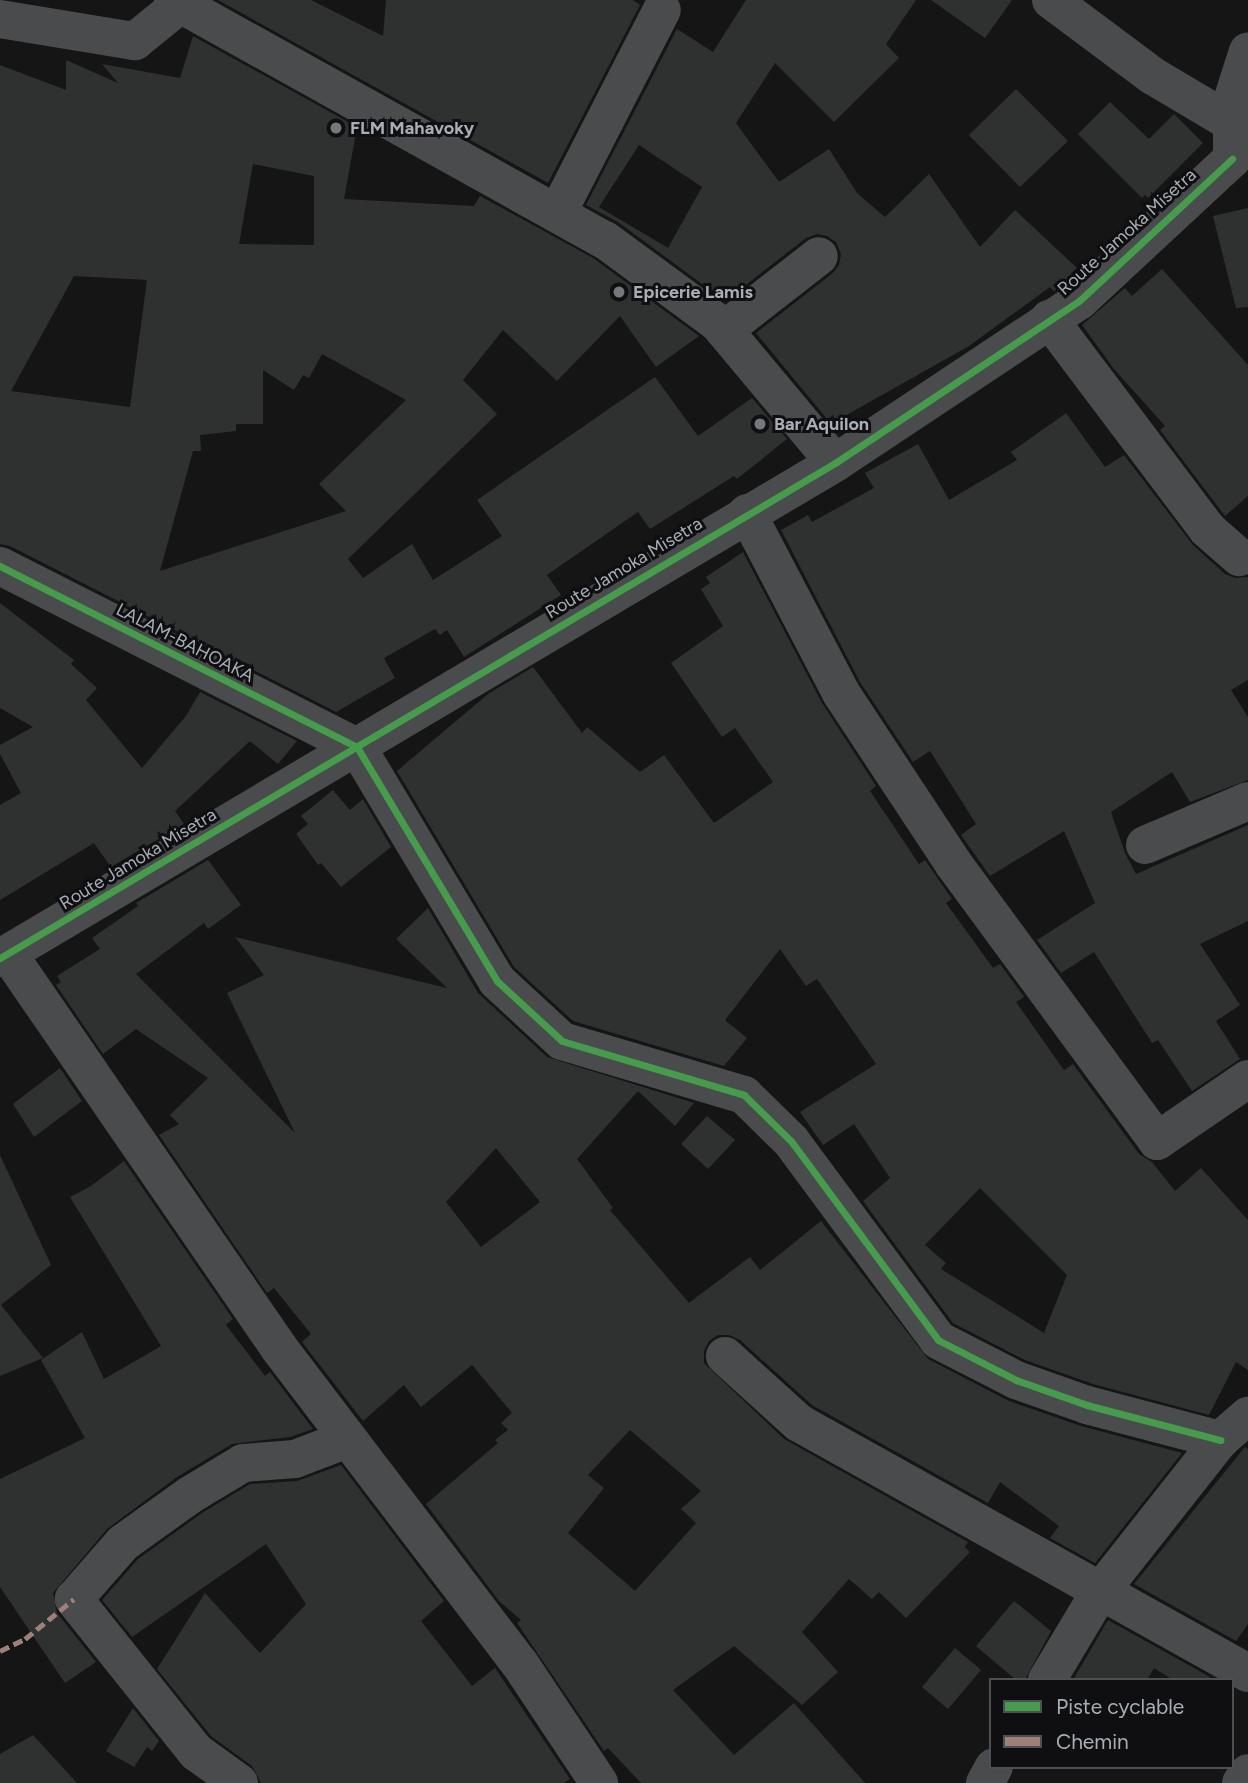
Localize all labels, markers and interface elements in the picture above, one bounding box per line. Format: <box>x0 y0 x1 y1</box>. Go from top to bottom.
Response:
place label: FLM Mahavoky <box>350 117 474 139</box>
marker: FLM Mahavoky <box>328 120 344 136</box>
street label: Route Jamoka Misetra <box>1053 164 1201 300</box>
place label: Epicerie Lamis <box>633 281 753 303</box>
marker: Epicerie Lamis <box>611 284 627 300</box>
place label: Bar Aquilon <box>774 413 869 435</box>
marker: Bar Aquilon <box>752 416 768 432</box>
street label: Route Jamoka Misetra <box>542 513 706 623</box>
street label: LALAM-BAHOAKA <box>112 599 258 687</box>
street label: Route Jamoka Misetra <box>56 804 220 914</box>
legend <box>989 1678 1234 1769</box>
text: Piste cyclable <box>1056 1694 1184 1719</box>
text: Chemin <box>1056 1729 1129 1754</box>

